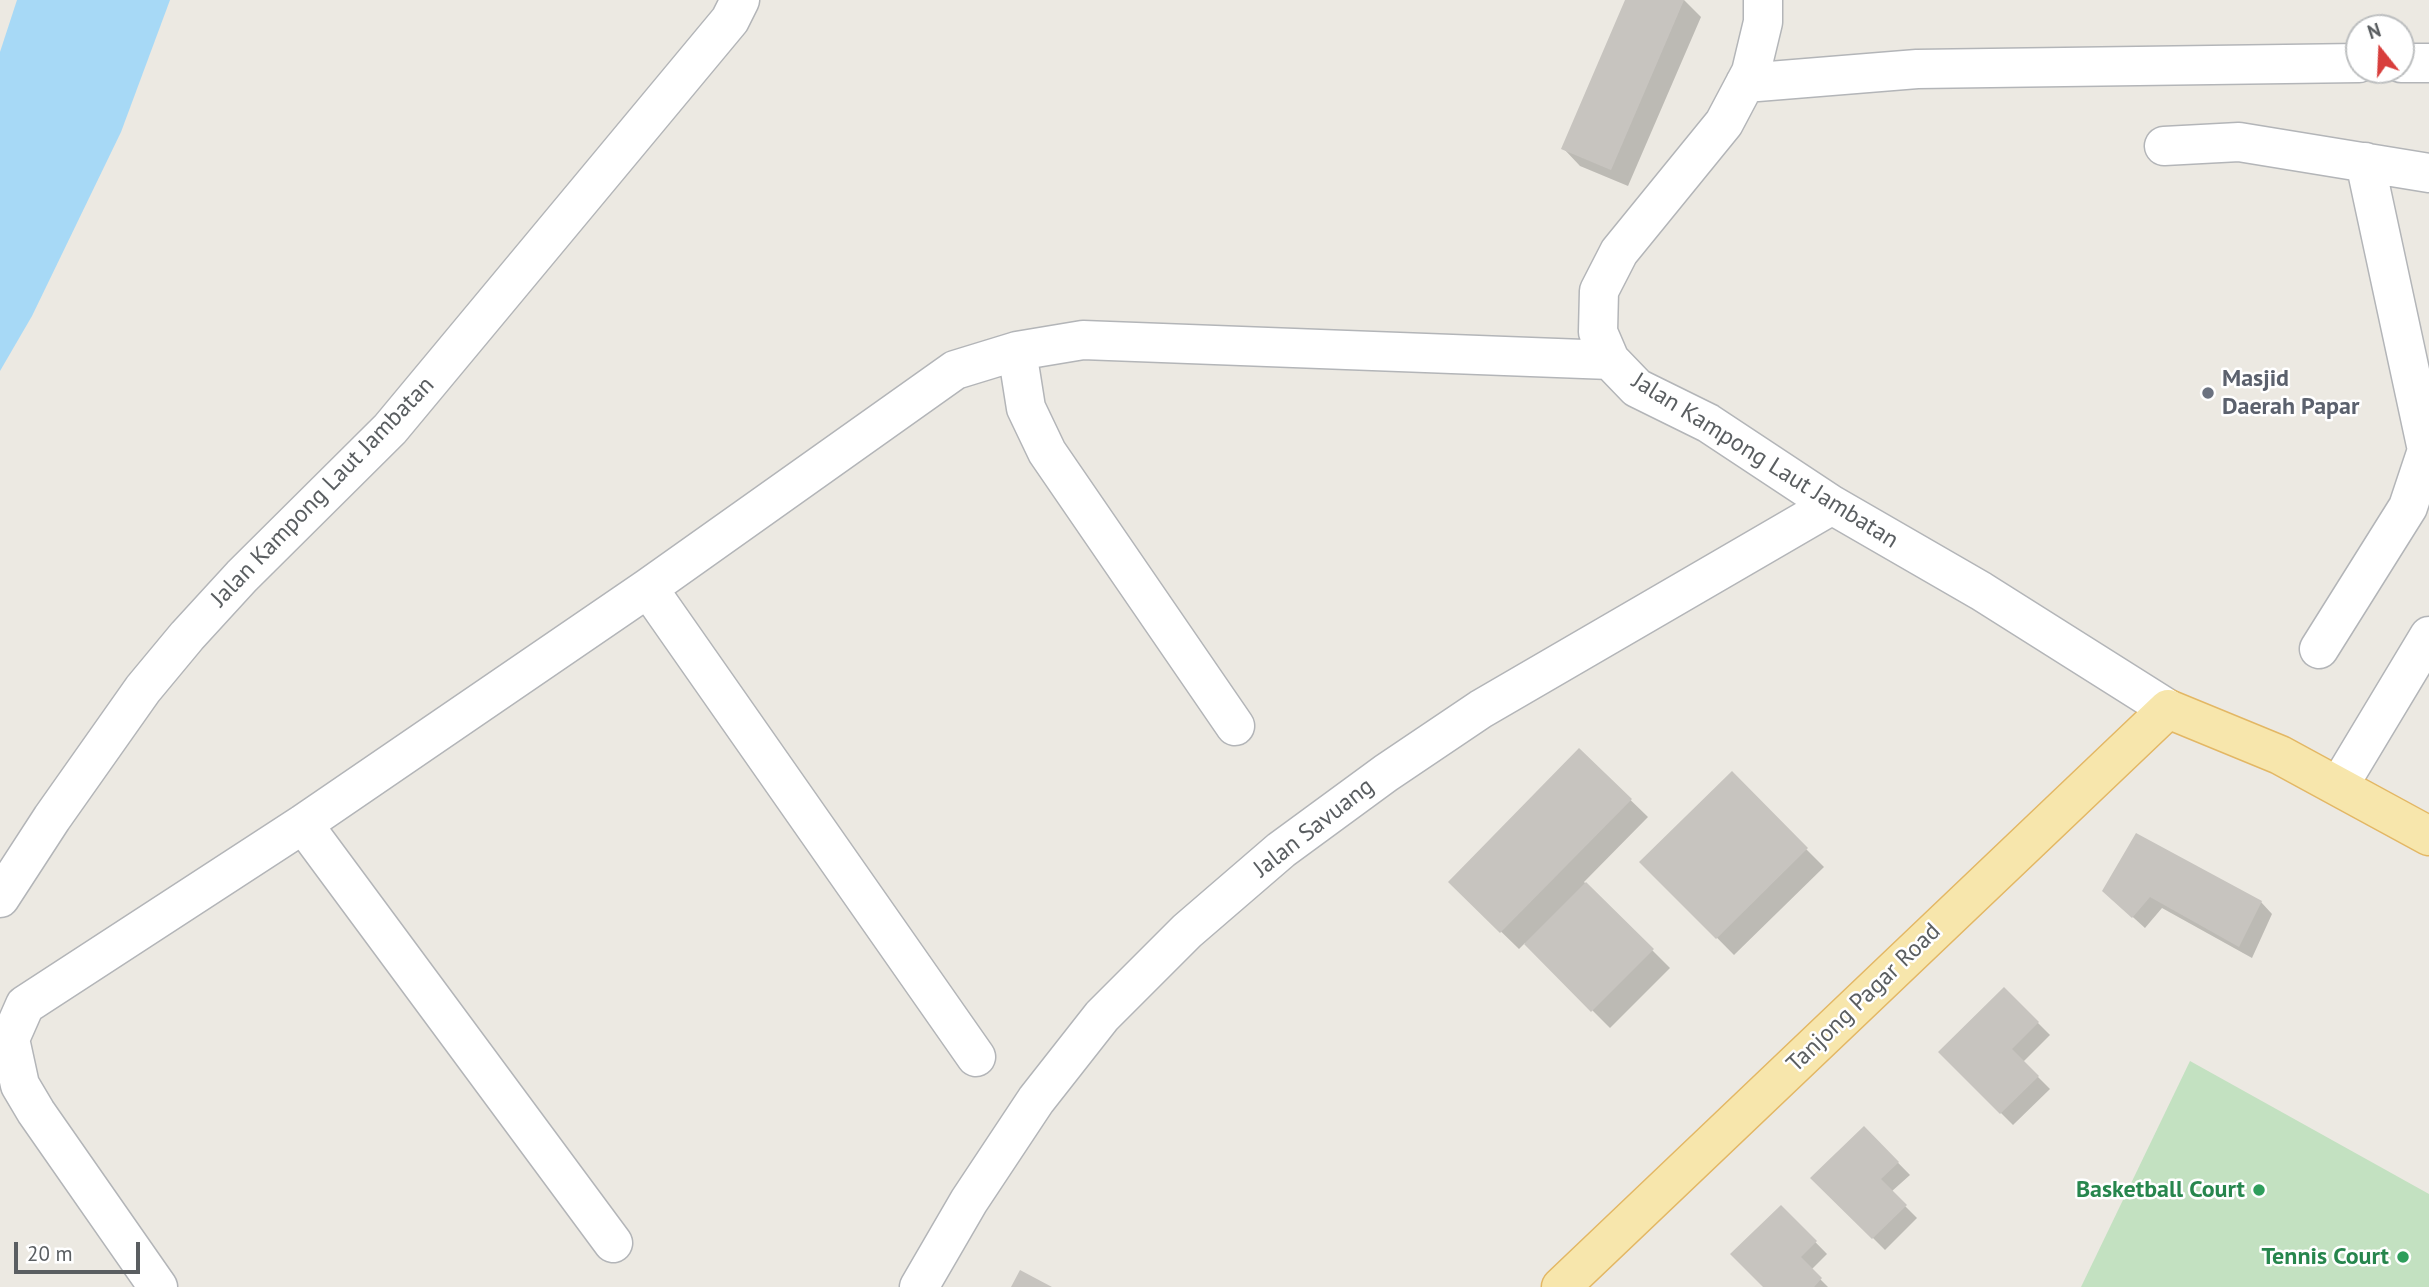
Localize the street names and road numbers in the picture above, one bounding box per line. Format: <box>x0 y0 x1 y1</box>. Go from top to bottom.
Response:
street label: Jalan Kampong Laut Jambatan <box>1626 367 1904 555</box>
street label: Jalan Kampong Laut Jambatan <box>205 371 441 613</box>
street label: Jalan Savuang <box>1248 772 1380 884</box>
street label: Tanjong Pagar Road <box>1781 917 1947 1079</box>

